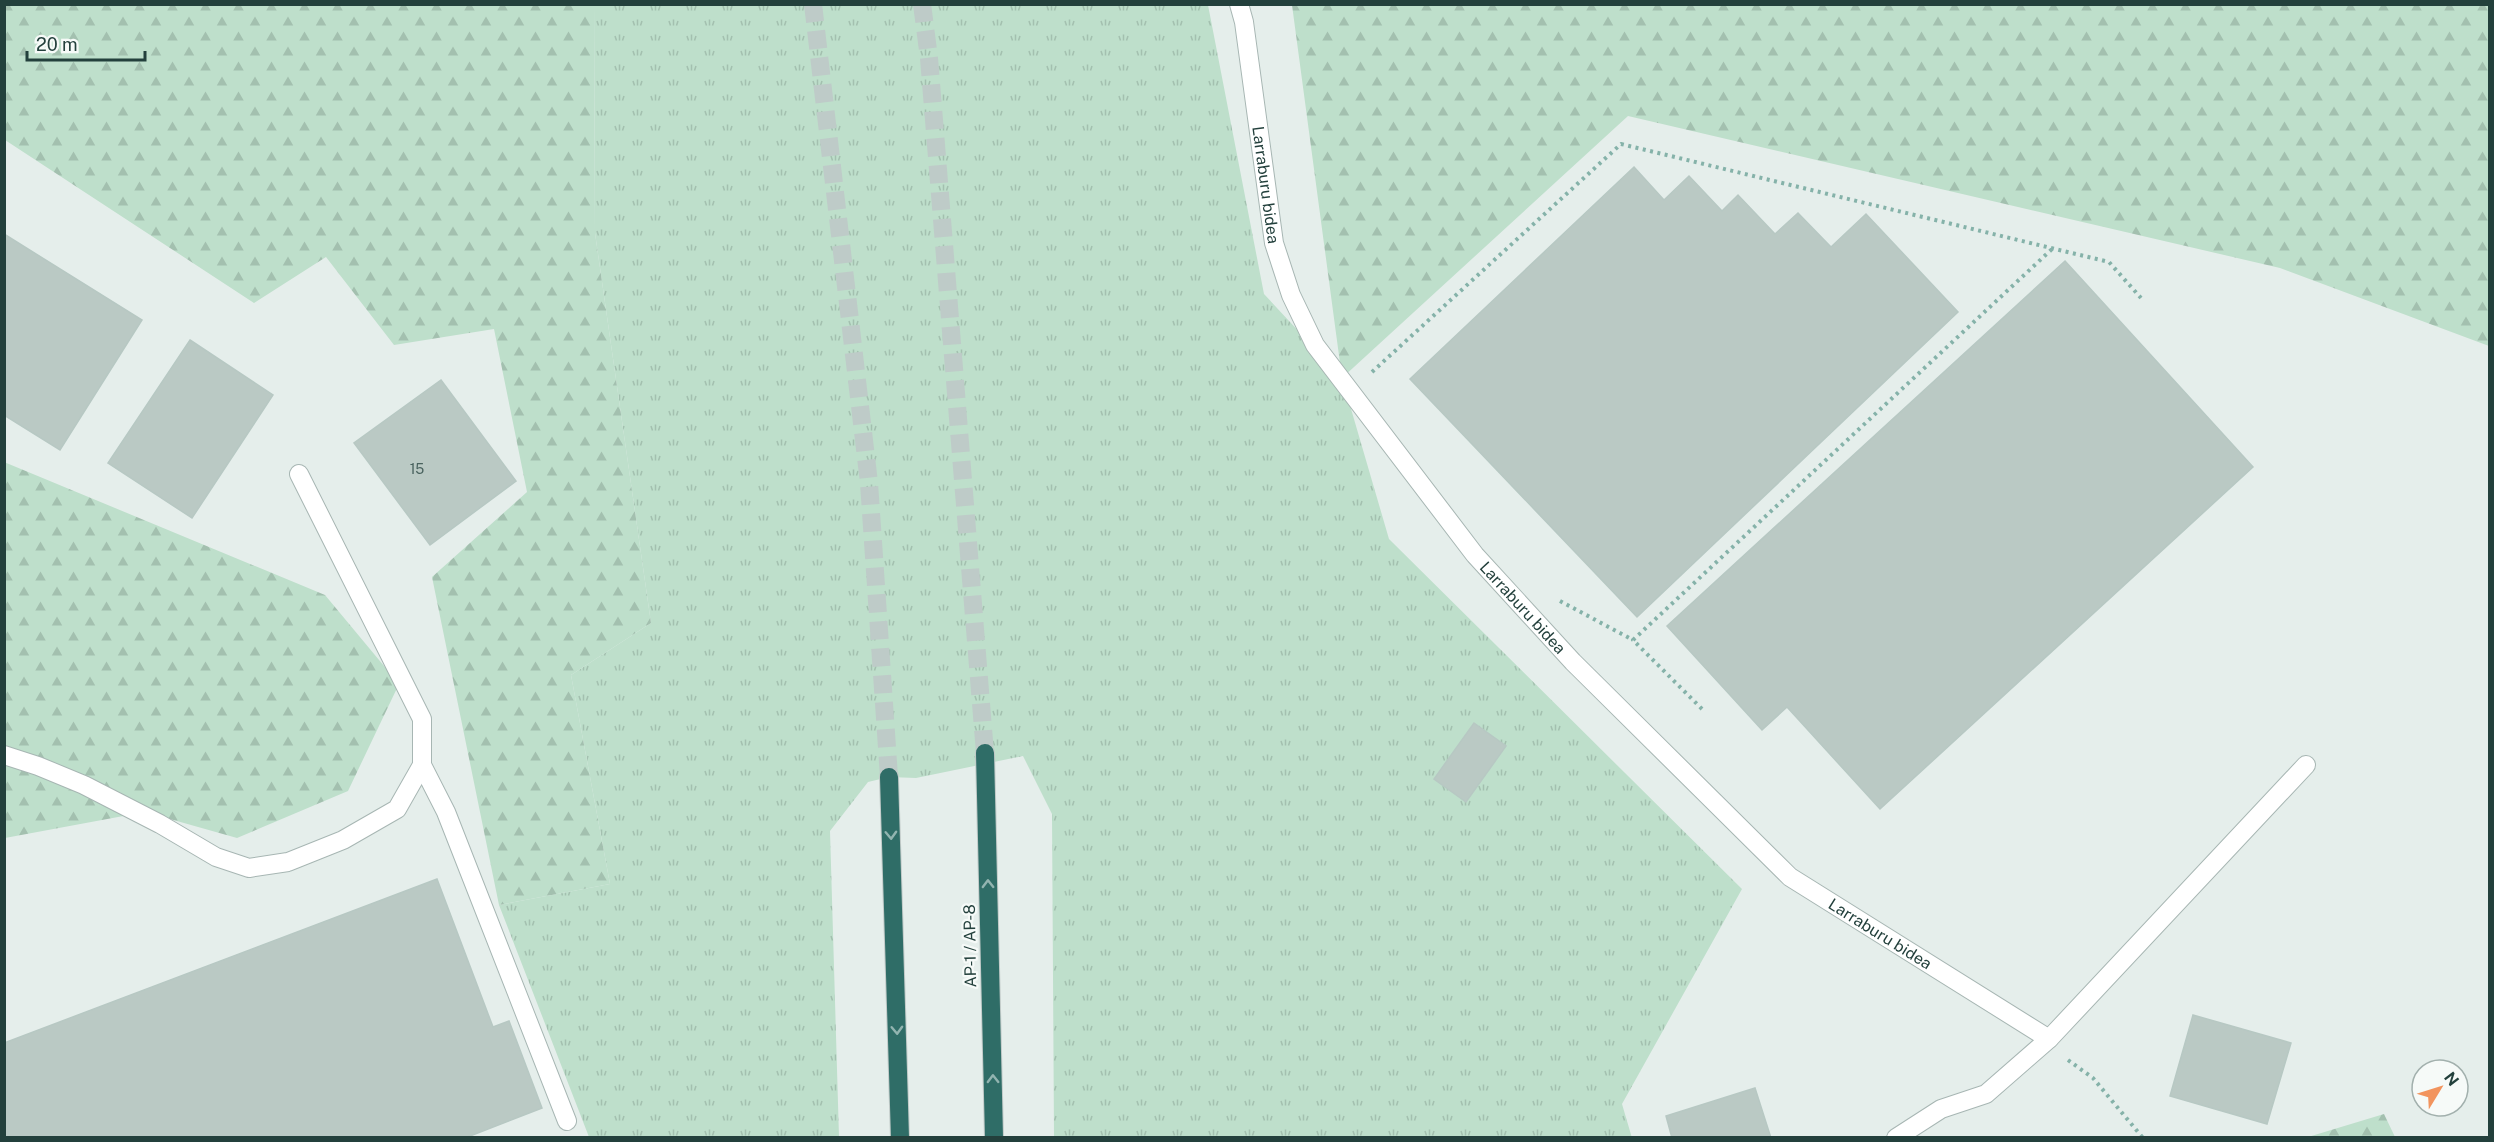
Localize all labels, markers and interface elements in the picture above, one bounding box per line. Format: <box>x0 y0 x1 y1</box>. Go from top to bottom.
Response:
scale bar <box>27 24 146 62</box>
text: 20 m <box>36 34 78 55</box>
street label: Larraburu bidea <box>1249 125 1283 245</box>
house number: 15 <box>410 461 424 477</box>
street label: Larraburu bidea <box>1476 557 1570 657</box>
one-way arrow <box>885 831 897 840</box>
one-way arrow <box>982 880 994 889</box>
street label: Larraburu bidea <box>1825 894 1935 973</box>
street label: AP-1 / AP-8 <box>960 904 980 988</box>
one-way arrow <box>891 1025 903 1034</box>
north arrow <box>2410 1058 2470 1118</box>
text: N <box>2440 1068 2463 1090</box>
one-way arrow <box>987 1075 999 1084</box>

